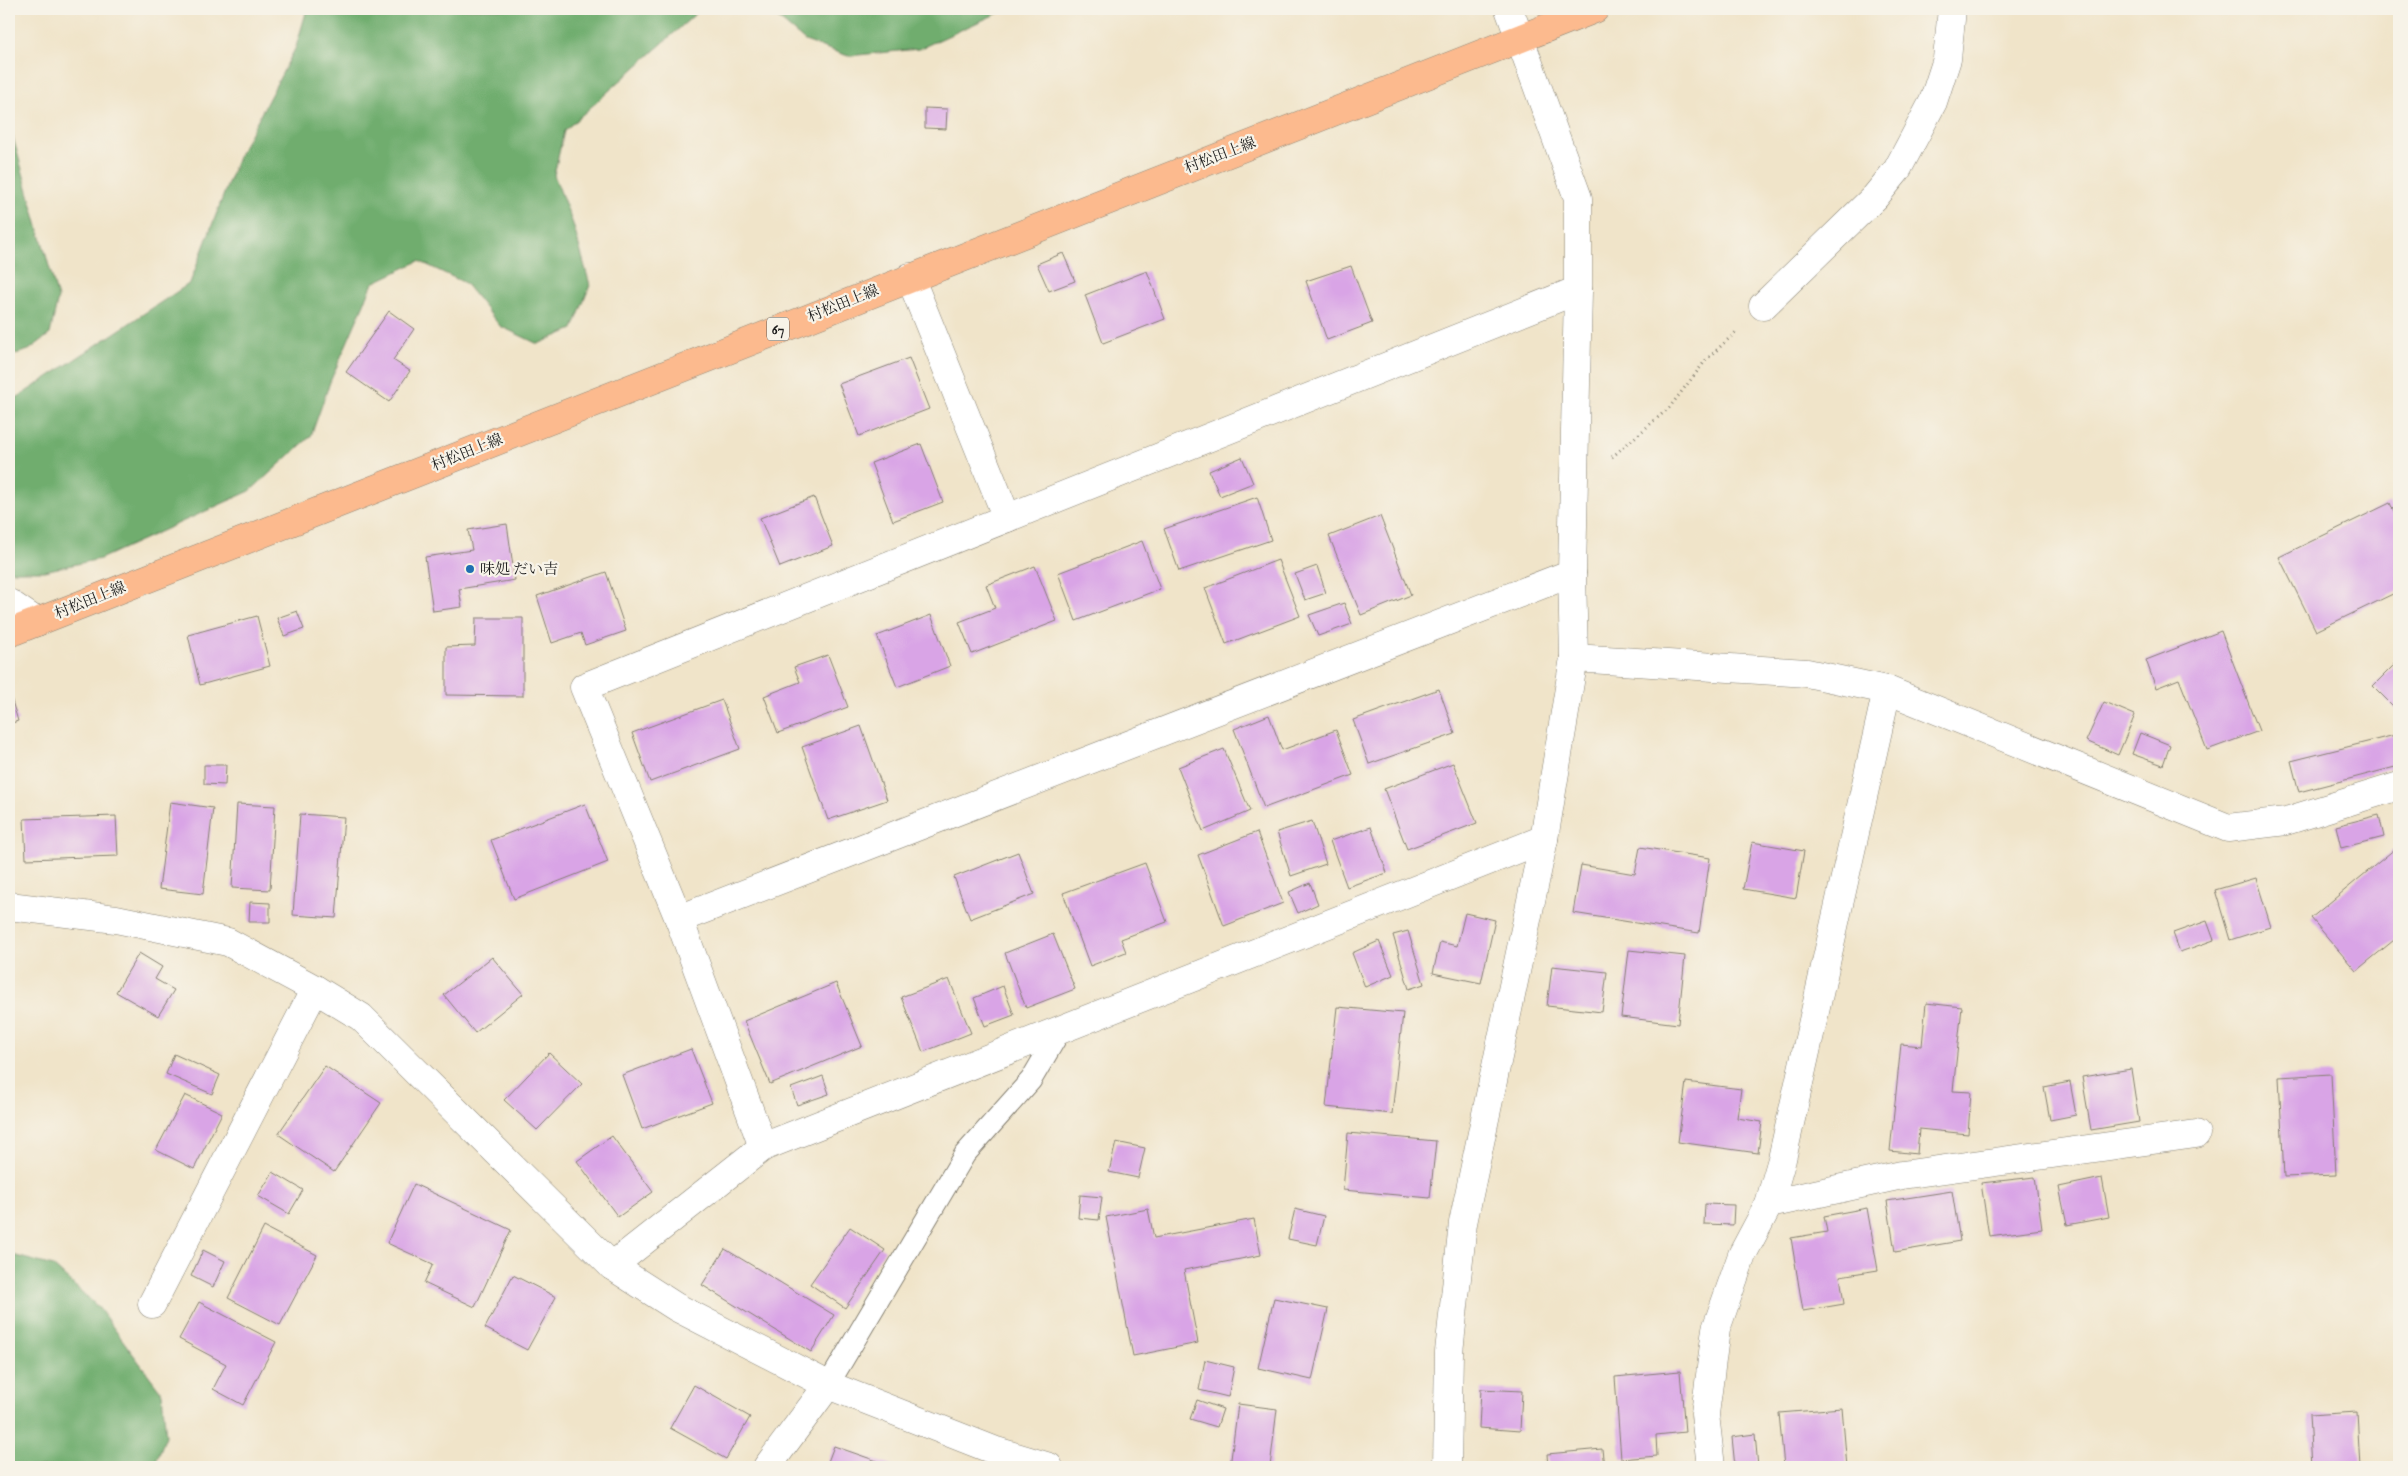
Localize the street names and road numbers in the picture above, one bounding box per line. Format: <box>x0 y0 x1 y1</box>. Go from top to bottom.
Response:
street label: 村松田上線 <box>1182 133 1259 178</box>
street label: 村松田上線 <box>805 281 882 326</box>
road number: 67 <box>767 318 789 340</box>
street label: 村松田上線 <box>429 430 506 475</box>
street label: 村松田上線 <box>52 578 129 623</box>

